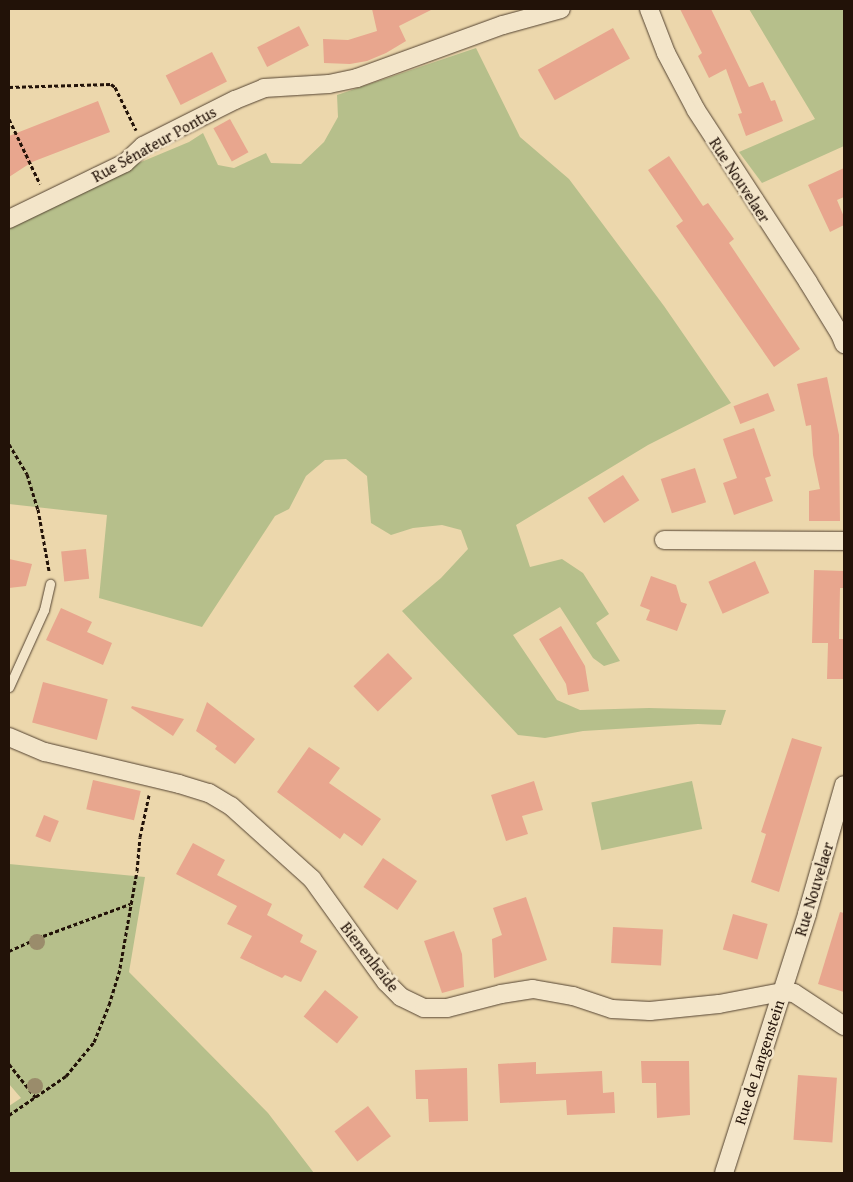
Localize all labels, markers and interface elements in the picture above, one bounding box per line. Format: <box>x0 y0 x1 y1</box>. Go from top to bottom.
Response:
street label: Rue Sénateur Pontus <box>89 102 219 186</box>
street label: Rue Nouvelaer <box>705 134 775 226</box>
street label: Rue Nouvelaer <box>791 840 837 938</box>
street label: Bienenheide <box>337 918 403 996</box>
street label: Rue de Langenstein <box>730 997 788 1127</box>

